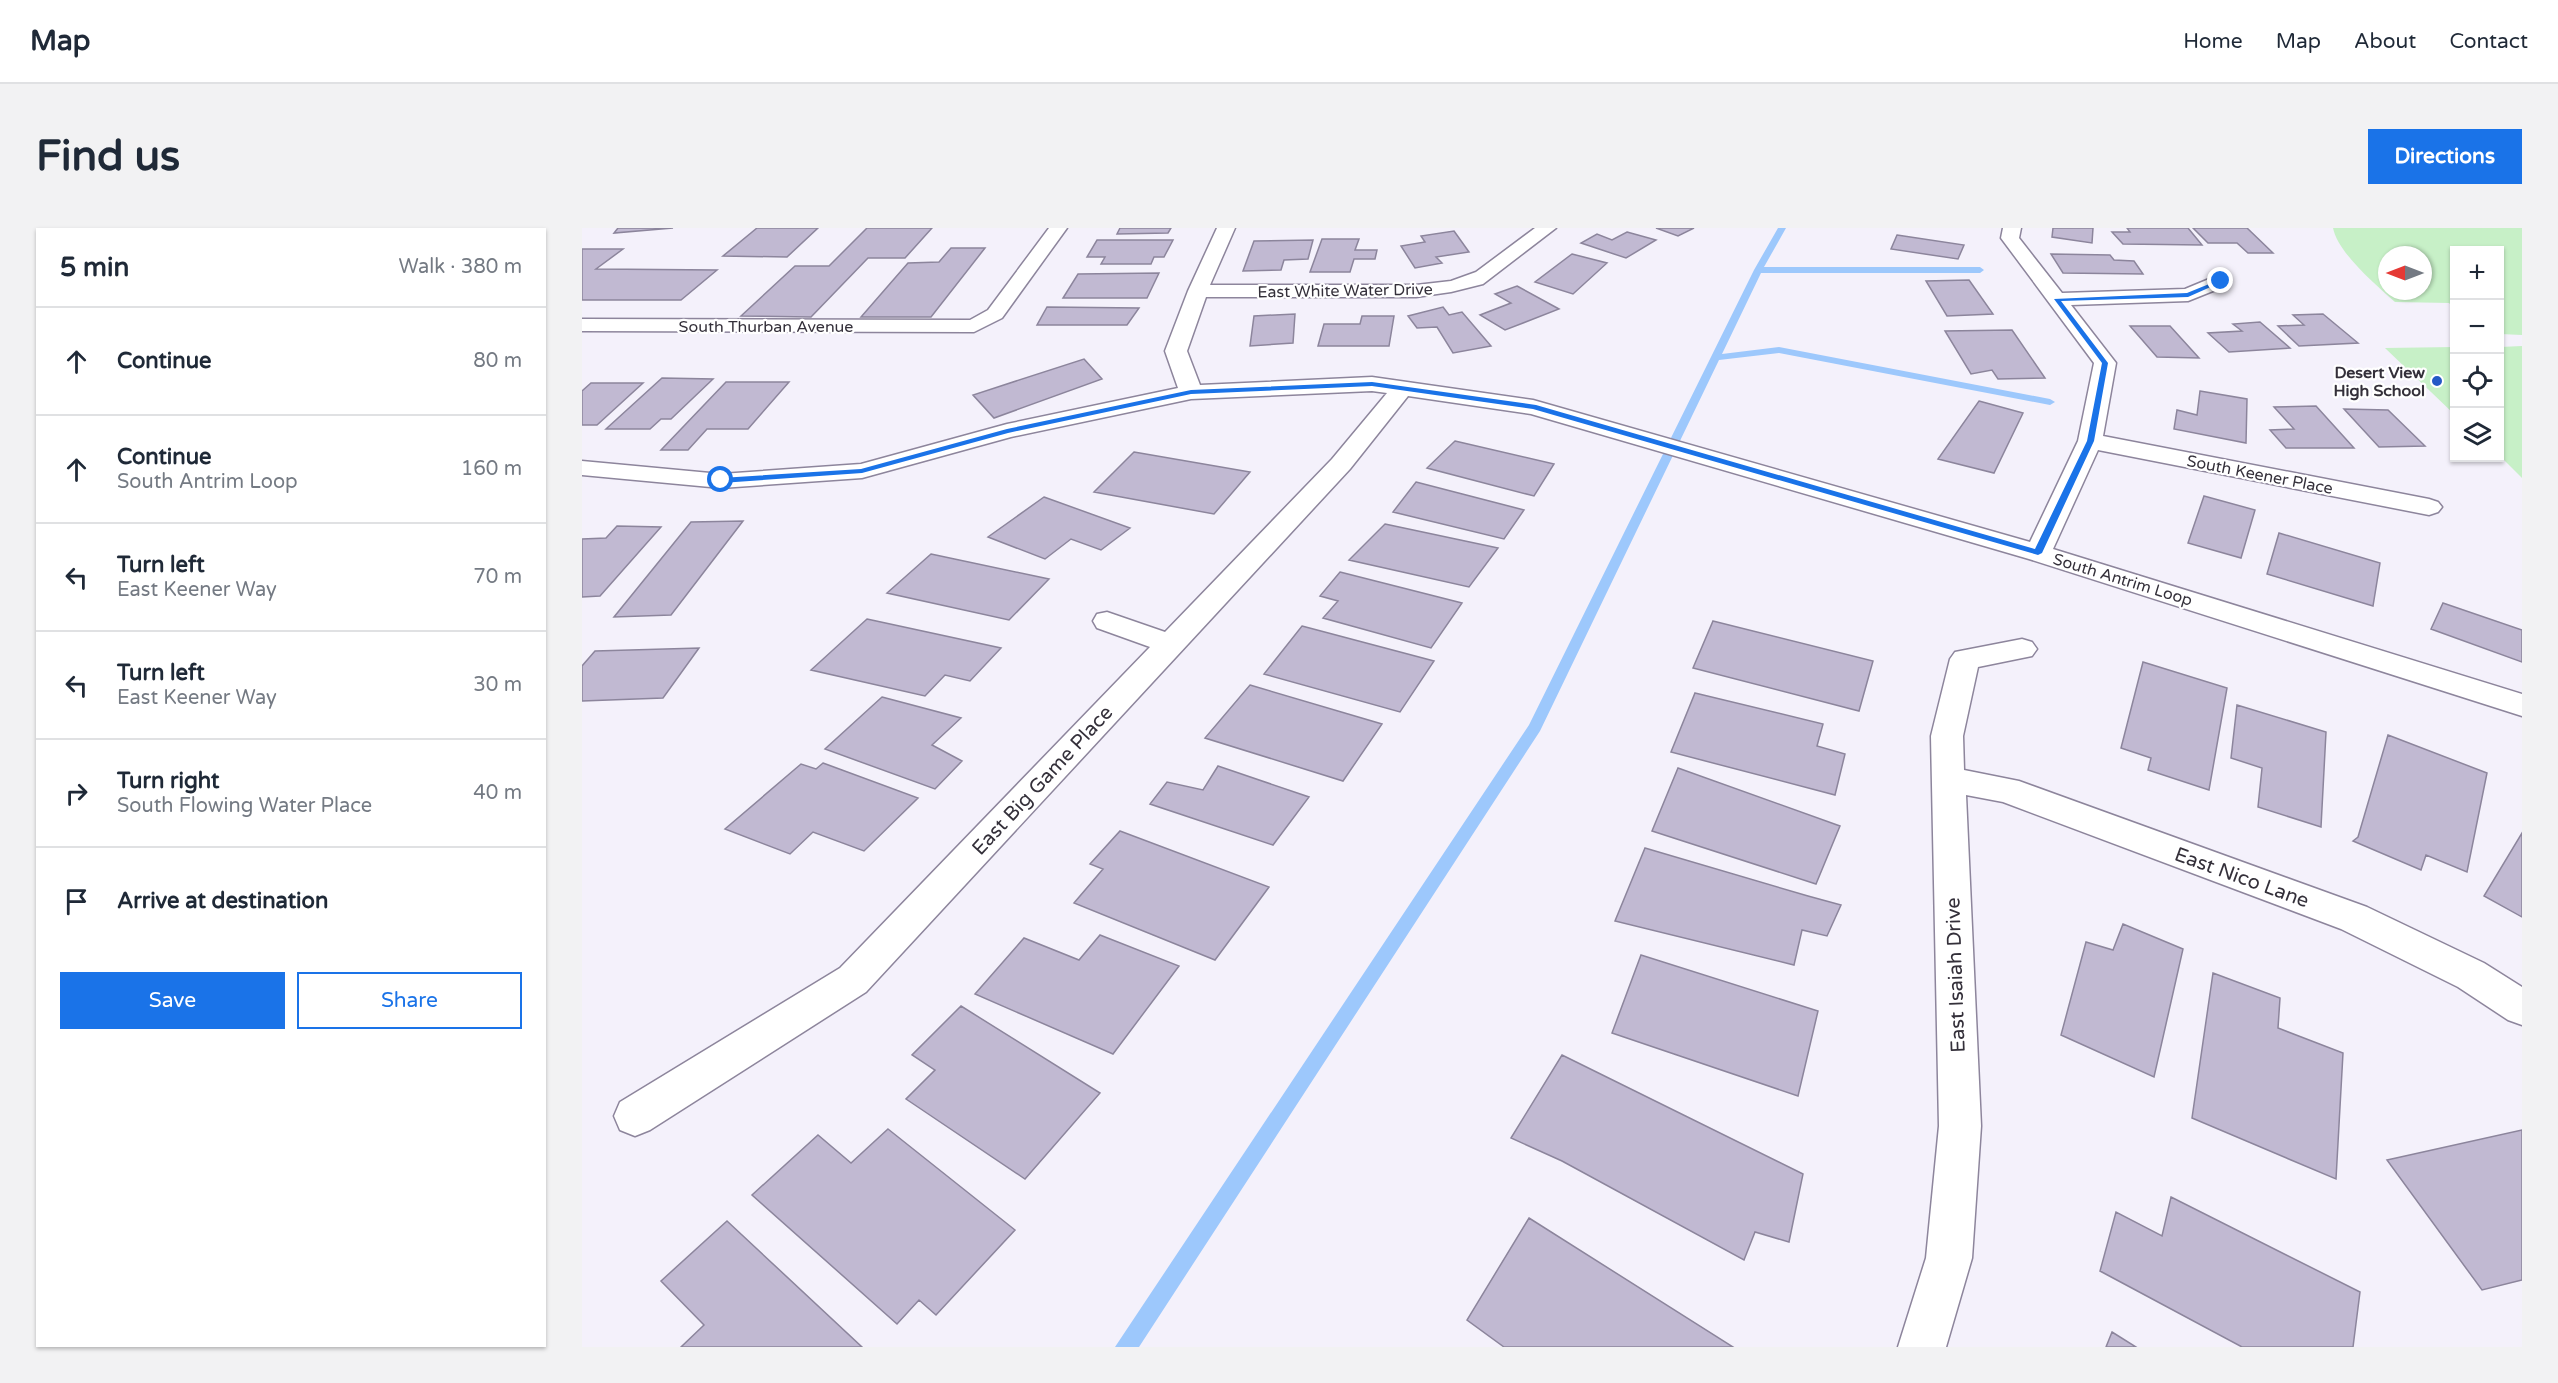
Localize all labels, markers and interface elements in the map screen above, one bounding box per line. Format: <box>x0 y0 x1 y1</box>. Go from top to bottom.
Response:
text: Map <box>30 24 90 58</box>
text: Home <box>2183 29 2243 54</box>
text: Map <box>2276 29 2321 54</box>
text: About <box>2354 29 2416 54</box>
text: Contact <box>2449 29 2528 54</box>
button: Directions <box>2368 129 2522 184</box>
text: Find us <box>36 131 180 182</box>
north arrow <box>2378 246 2432 300</box>
map controls <box>2450 246 2504 462</box>
button: + <box>2450 246 2504 300</box>
text: 5 min <box>60 252 129 283</box>
text: Walk · 380 m <box>399 255 522 279</box>
route end <box>2207 267 2233 293</box>
street label: East White Water Drive <box>1257 279 1433 303</box>
button: − <box>2450 300 2504 354</box>
street label: South Thurban Avenue <box>679 317 853 337</box>
icon: ahead <box>60 345 93 378</box>
text: Continue <box>117 348 212 374</box>
text: 80 m <box>473 349 522 373</box>
button: locate <box>2450 354 2504 408</box>
place label: Desert View High School <box>2334 363 2425 401</box>
marker: Desert View High School <box>2430 374 2444 388</box>
button: layers <box>2450 408 2504 462</box>
text: Continue <box>117 444 212 470</box>
street label: South Keener Place <box>2185 451 2335 499</box>
icon: ahead <box>60 453 93 486</box>
text: 160 m <box>461 457 522 481</box>
route start <box>707 466 733 492</box>
text: South Antrim Loop <box>117 470 298 494</box>
street label: South Antrim Loop <box>2051 549 2195 611</box>
text: Turn left <box>117 552 205 578</box>
icon: left <box>60 561 93 594</box>
text: 70 m <box>473 565 522 589</box>
text: East Keener Way <box>117 578 277 602</box>
text: Turn left <box>117 660 205 686</box>
icon: left <box>60 669 93 702</box>
text: 30 m <box>473 673 522 697</box>
text: East Keener Way <box>117 686 277 710</box>
street label: East Big Game Place <box>967 701 1118 860</box>
text: Turn right <box>117 768 219 794</box>
icon: right <box>60 777 93 810</box>
text: 40 m <box>473 781 522 805</box>
text: South Flowing Water Place <box>117 794 372 818</box>
street label: East Nico Lane <box>2171 843 2312 913</box>
icon: arrive <box>60 885 93 918</box>
text: Arrive at destination <box>117 888 328 914</box>
street label: East Isaiah Drive <box>1941 897 1971 1053</box>
button: Save <box>60 972 285 1029</box>
button: Share <box>297 972 522 1029</box>

